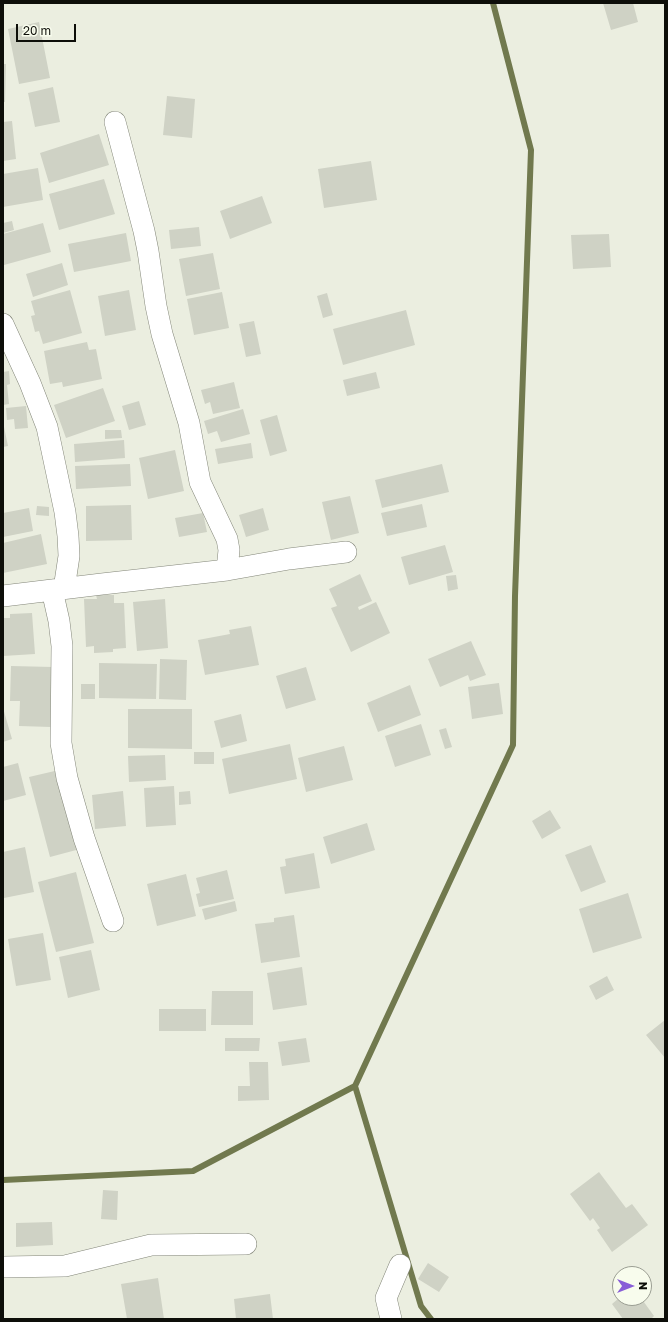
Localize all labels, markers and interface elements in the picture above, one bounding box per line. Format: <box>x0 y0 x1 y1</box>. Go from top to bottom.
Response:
scale bar <box>18 16 78 42</box>
text: 20 m <box>23 23 51 38</box>
north arrow <box>612 1266 652 1306</box>
text: N <box>637 1282 650 1290</box>

